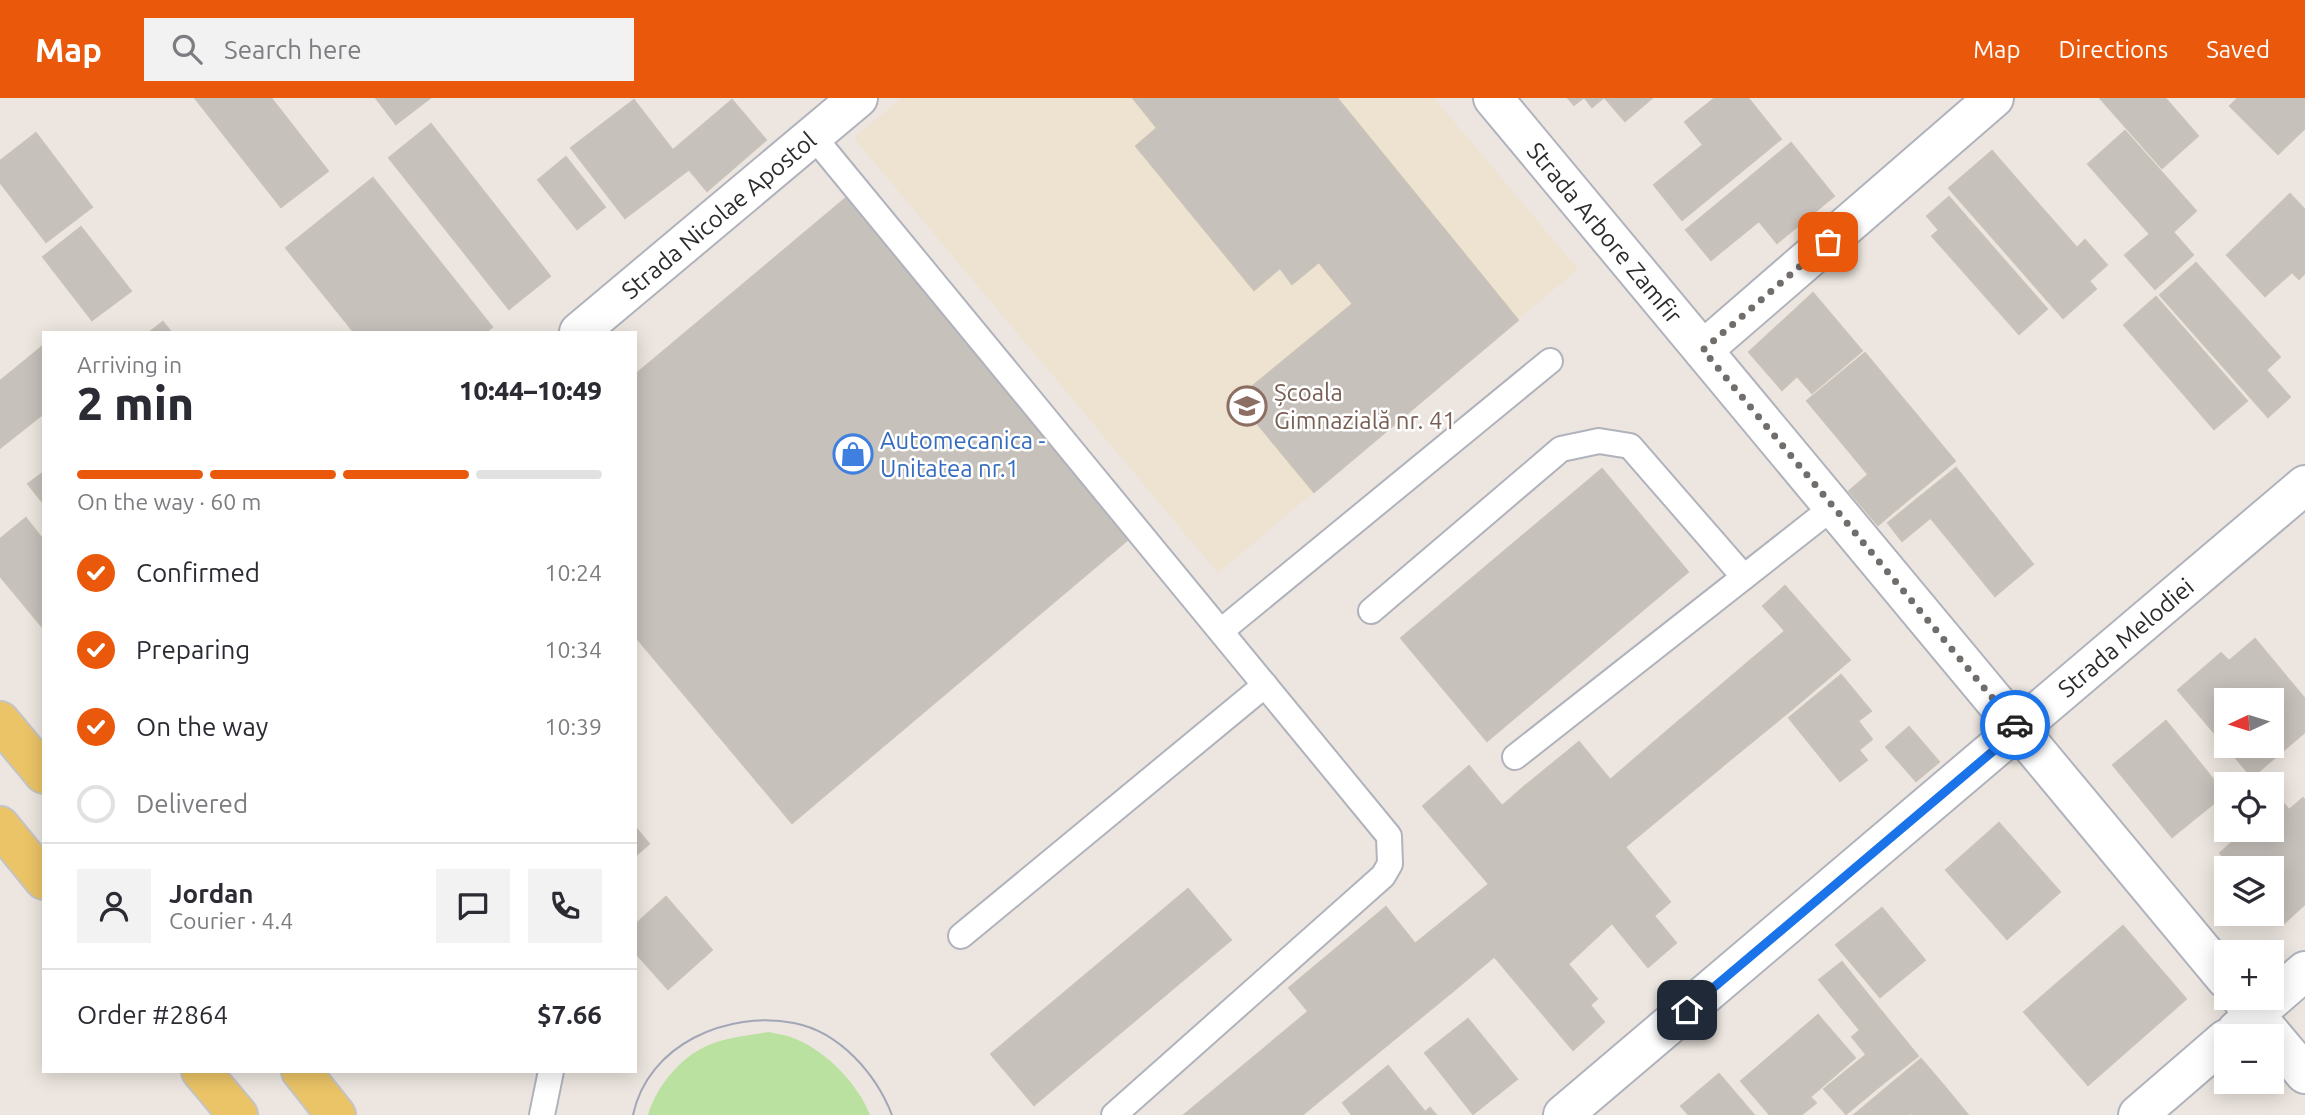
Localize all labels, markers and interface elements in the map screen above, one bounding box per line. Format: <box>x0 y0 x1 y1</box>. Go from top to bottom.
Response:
search box <box>144 18 634 81</box>
icon: search <box>168 30 206 68</box>
text: Map <box>35 31 102 68</box>
text: Search here <box>224 35 362 64</box>
text: Map <box>1973 36 2020 63</box>
text: Directions <box>2058 36 2168 63</box>
text: Saved <box>2206 36 2270 63</box>
street label: Strada Nicolae Apostol <box>616 126 821 304</box>
street label: Strada Arbore Zamfir <box>1522 137 1688 328</box>
pin <box>1798 212 1858 272</box>
icon: bag <box>1809 223 1847 261</box>
text: Arriving in <box>77 352 182 377</box>
text: 10:44–10:49 <box>459 376 602 405</box>
text: 2 min <box>77 377 194 429</box>
place label: Școala Gimnazială nr. 41 <box>1274 379 1456 434</box>
school or university icon: Școala Gimnazială nr. 41 <box>1226 385 1268 427</box>
place label: Automecanica - Unitatea nr.1 <box>880 427 1046 482</box>
shop icon: Automecanica - Unitatea nr.1 <box>832 433 874 475</box>
text: On the way · 60 m <box>77 489 261 514</box>
icon: check <box>77 554 115 592</box>
text: Confirmed <box>136 558 260 587</box>
text: 10:24 <box>544 560 602 585</box>
street label: Strada Melodiei <box>2053 572 2199 702</box>
icon: check <box>77 631 115 669</box>
text: Preparing <box>136 635 250 664</box>
text: 10:34 <box>544 637 602 662</box>
north arrow <box>2214 688 2284 758</box>
map controls <box>2214 688 2284 1094</box>
courier <box>1980 690 2050 760</box>
icon: car <box>1996 706 2034 744</box>
icon: check <box>77 708 115 746</box>
text: On the way <box>136 712 268 741</box>
text: 10:39 <box>544 714 602 739</box>
button: locate <box>2214 772 2284 842</box>
text: Delivered <box>136 789 248 818</box>
button: layers <box>2214 856 2284 926</box>
button: person <box>77 869 151 943</box>
button: chat <box>436 869 510 943</box>
button: phone <box>528 869 602 943</box>
text: Jordan <box>169 879 254 908</box>
text: Courier · 4.4 <box>169 908 293 933</box>
button: + <box>2214 940 2284 1010</box>
pin <box>1657 980 1717 1040</box>
icon: home <box>1668 991 1706 1029</box>
text: Order #2864 <box>77 1000 228 1029</box>
text: $7.66 <box>537 1000 602 1029</box>
button: − <box>2214 1024 2284 1094</box>

